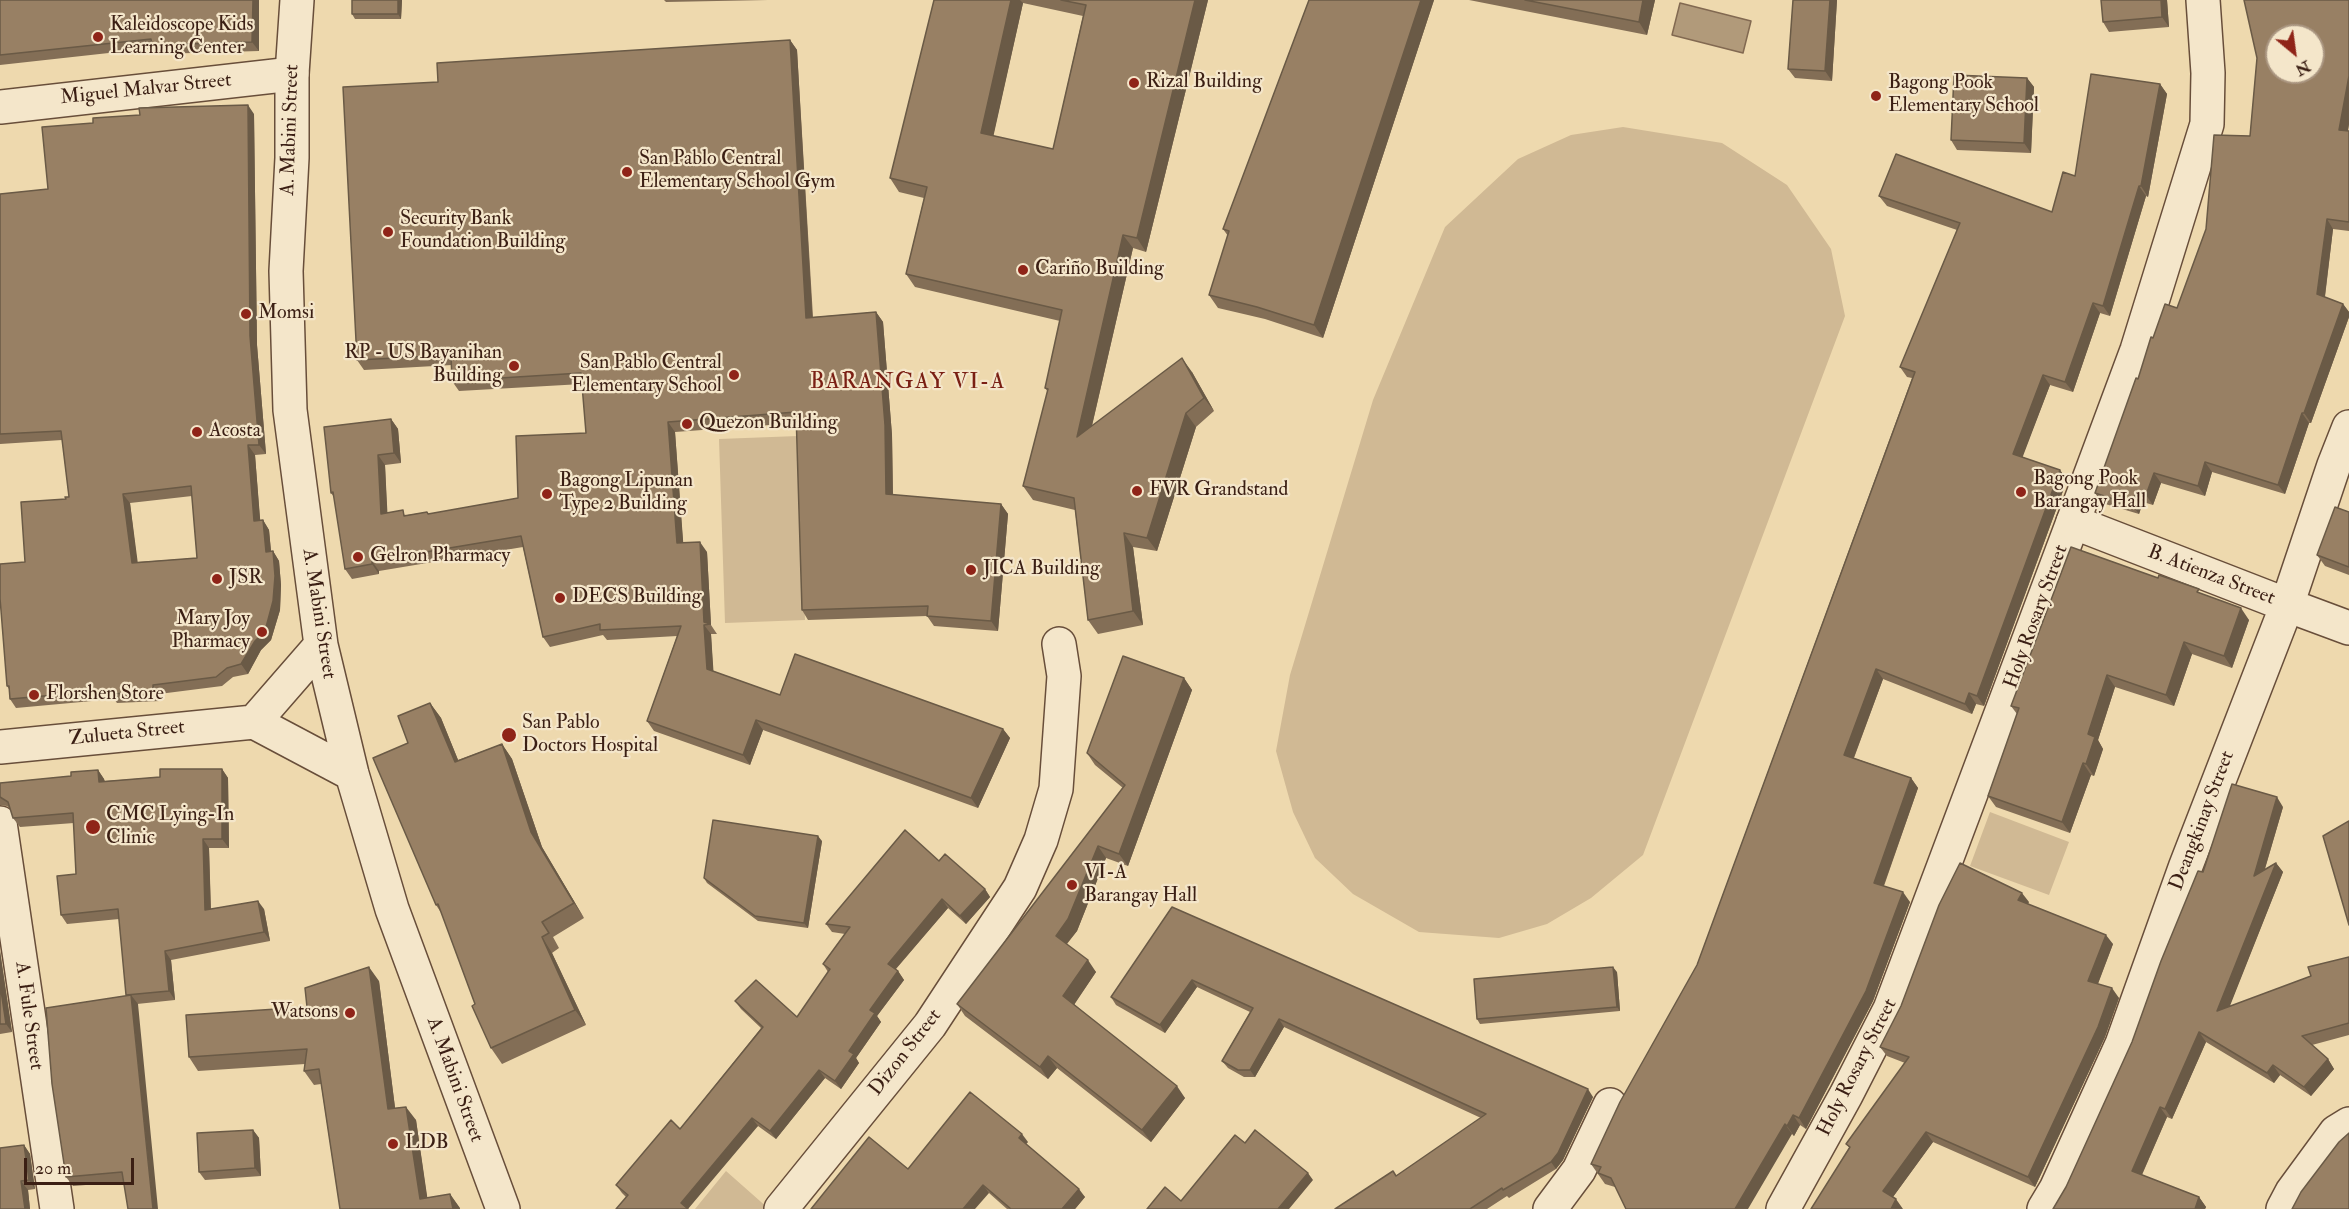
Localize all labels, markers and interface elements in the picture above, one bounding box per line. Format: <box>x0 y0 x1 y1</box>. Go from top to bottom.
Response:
place label: Kaleidoscope Kids Learning Center <box>110 14 253 61</box>
north arrow <box>2265 24 2325 84</box>
marker: Kaleidoscope Kids Learning Center <box>91 30 105 44</box>
text: N <box>2292 56 2314 80</box>
street label: A. Mabini Street <box>277 64 305 196</box>
street label: Miguel Malvar Street <box>59 69 233 111</box>
place label: Rizal Building <box>1146 71 1262 95</box>
place label: Bagong Pook Elementary School <box>1888 72 2039 119</box>
marker: Rizal Building <box>1127 76 1141 90</box>
marker: Bagong Pook Elementary School <box>1869 89 1883 103</box>
place label: San Pablo Central Elementary School Gym <box>639 148 835 195</box>
marker: San Pablo Central Elementary School Gym <box>620 165 634 179</box>
place label: Security Bank Foundation Building <box>400 208 565 255</box>
marker: Security Bank Foundation Building <box>381 225 395 239</box>
place label: Cariño Building <box>1035 258 1164 282</box>
marker: Cariño Building <box>1016 263 1030 277</box>
place label: Momsi <box>258 302 314 326</box>
marker: Momsi <box>239 307 253 321</box>
place label: RP - US Bayanihan Building <box>344 342 502 389</box>
place label: San Pablo Central Elementary School <box>571 352 722 399</box>
marker: RP - US Bayanihan Building <box>507 359 521 373</box>
marker: San Pablo Central Elementary School <box>727 368 741 382</box>
district label: BARANGAY VI-A <box>810 370 1006 396</box>
place label: Quezon Building <box>699 412 838 436</box>
marker: Quezon Building <box>680 417 694 431</box>
place label: Acosta <box>209 420 261 444</box>
marker: Acosta <box>190 425 204 439</box>
place label: Bagong Pook Barangay Hall <box>2033 468 2146 515</box>
place label: Bagong Lipunan Type 2 Building <box>559 470 693 517</box>
place label: FVR Grandstand <box>1149 479 1288 503</box>
marker: FVR Grandstand <box>1130 484 1144 498</box>
marker: Bagong Pook Barangay Hall <box>2014 485 2028 499</box>
marker: Bagong Lipunan Type 2 Building <box>540 487 554 501</box>
street label: B. Atienza Street <box>2144 541 2278 611</box>
street label: Holy Rosary Street <box>2000 542 2074 692</box>
place label: Gelron Pharmacy <box>370 545 510 569</box>
street label: A. Mabini Street <box>296 547 340 681</box>
marker: Gelron Pharmacy <box>351 550 365 564</box>
place label: JICA Building <box>983 558 1100 582</box>
marker: JICA Building <box>964 563 978 577</box>
place label: JSR <box>229 567 263 591</box>
marker: JSR <box>210 572 224 586</box>
place label: DECS Building <box>572 586 702 610</box>
marker: DECS Building <box>553 591 567 605</box>
place label: Mary Joy Pharmacy <box>172 608 250 655</box>
marker: Mary Joy Pharmacy <box>255 625 269 639</box>
place label: Florshen Store <box>46 683 164 707</box>
marker: Florshen Store <box>27 688 41 702</box>
place label: San Pablo Doctors Hospital <box>522 712 658 759</box>
street label: Zulueta Street <box>68 716 186 752</box>
marker: San Pablo Doctors Hospital <box>500 726 518 744</box>
street label: Deangkinay Street <box>2165 748 2241 894</box>
place label: CMC Lying-In Clinic <box>106 804 234 851</box>
marker: CMC Lying-In Clinic <box>84 818 102 836</box>
place label: VI-A Barangay Hall <box>1084 862 1197 909</box>
marker: VI-A Barangay Hall <box>1065 878 1079 892</box>
street label: A. Fule Street <box>9 960 47 1072</box>
street label: Holy Rosary Street <box>1813 995 1903 1141</box>
place label: Watsons <box>271 1001 338 1025</box>
street label: Dizon Street <box>865 1005 947 1101</box>
marker: Watsons <box>343 1006 357 1020</box>
street label: A. Mabini Street <box>420 1014 488 1146</box>
place label: LDB <box>405 1132 449 1156</box>
marker: LDB <box>386 1137 400 1151</box>
scale bar <box>27 1146 136 1184</box>
text: 20 m <box>35 1157 71 1180</box>

